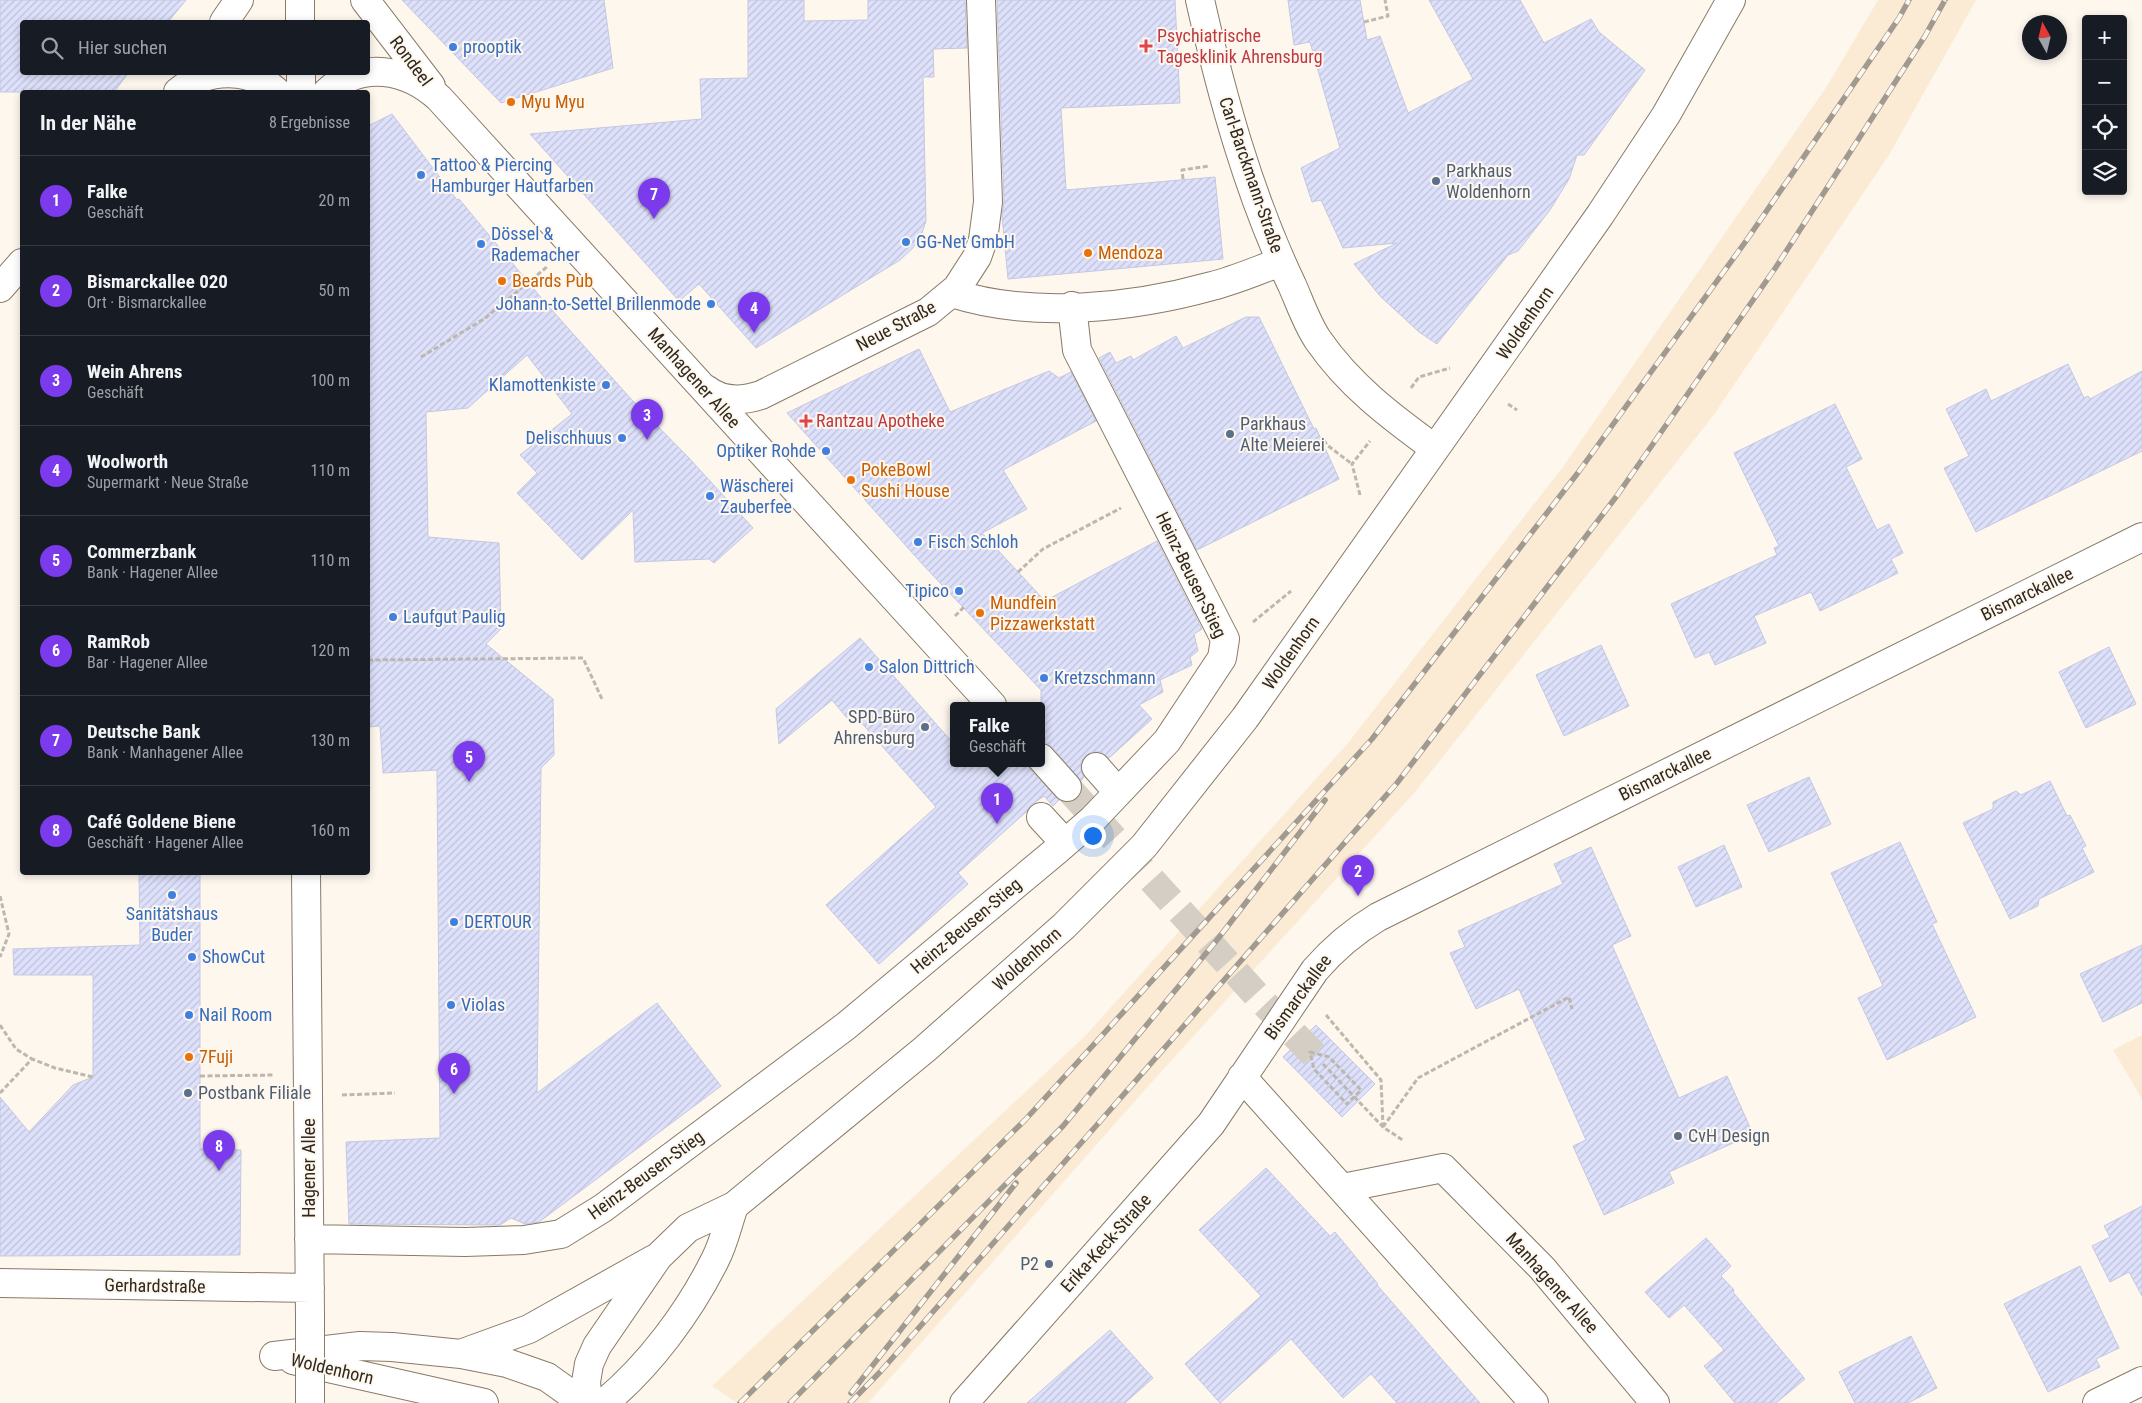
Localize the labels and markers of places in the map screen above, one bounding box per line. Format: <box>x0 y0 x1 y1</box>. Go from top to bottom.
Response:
place label: Psychiatrische Tagesklinik Ahrensburg <box>1157 25 1323 67</box>
place label: prooptik <box>463 36 522 57</box>
marker: Psychiatrische Tagesklinik Ahrensburg <box>1139 39 1153 53</box>
marker: prooptik <box>447 41 459 53</box>
place label: Myu Myu <box>521 91 585 112</box>
marker: Myu Myu <box>505 96 517 108</box>
place label: Tattoo & Piercing Hamburger Hautfarben <box>431 154 594 196</box>
place label: Parkhaus Woldenhorn <box>1446 160 1531 202</box>
marker: Tattoo & Piercing Hamburger Hautfarben <box>415 169 427 181</box>
marker: Parkhaus Woldenhorn <box>1430 175 1442 187</box>
pin: 7 <box>638 178 670 219</box>
place label: Dössel & Rademacher <box>491 223 580 265</box>
place label: GG-Net GmbH <box>916 231 1015 252</box>
marker: GG-Net GmbH <box>900 236 912 248</box>
marker: Dössel & Rademacher <box>475 238 487 250</box>
place label: Mendoza <box>1098 242 1163 263</box>
marker: Mendoza <box>1082 247 1094 259</box>
place label: Beards Pub <box>512 270 593 291</box>
marker: Beards Pub <box>496 275 508 287</box>
pin: 4 <box>738 292 770 333</box>
place label: Johann-to-Settel Brillenmode <box>495 293 701 314</box>
marker: Johann-to-Settel Brillenmode <box>705 298 717 310</box>
place label: Klamottenkiste <box>489 374 596 395</box>
marker: Klamottenkiste <box>600 379 612 391</box>
pin: 3 <box>631 399 663 440</box>
place label: Rantzau Apotheke <box>816 410 945 431</box>
place label: Parkhaus Alte Meierei <box>1240 413 1325 455</box>
marker: Rantzau Apotheke <box>800 415 812 427</box>
place label: Delischhuus <box>526 427 612 448</box>
marker: Parkhaus Alte Meierei <box>1224 428 1236 440</box>
marker: Delischhuus <box>616 432 628 444</box>
place label: Optiker Rohde <box>716 440 816 461</box>
marker: Optiker Rohde <box>820 445 832 457</box>
place label: PokeBowl Sushi House <box>861 459 950 501</box>
marker: PokeBowl Sushi House <box>845 474 857 486</box>
place label: Wäscherei Zauberfee <box>720 475 794 517</box>
marker: Wäscherei Zauberfee <box>704 490 716 502</box>
place label: Fisch Schloh <box>928 531 1018 552</box>
marker: Fisch Schloh <box>912 536 924 548</box>
place label: Tipico <box>905 580 949 601</box>
marker: Tipico <box>953 585 965 597</box>
place label: Mundfein Pizzawerkstatt <box>990 592 1095 634</box>
place label: Laufgut Paulig <box>403 606 506 627</box>
marker: Mundfein Pizzawerkstatt <box>974 607 986 619</box>
marker: Laufgut Paulig <box>387 611 399 623</box>
place label: Salon Dittrich <box>879 656 975 677</box>
marker: Salon Dittrich <box>863 661 875 673</box>
place label: Kretzschmann <box>1054 667 1156 688</box>
marker: Kretzschmann <box>1038 672 1050 684</box>
place label: SPD-Büro Ahrensburg <box>833 706 915 748</box>
marker: SPD-Büro Ahrensburg <box>919 721 931 733</box>
pin: 5 <box>453 741 485 782</box>
pin: 1 <box>981 783 1013 824</box>
pin: 2 <box>1342 855 1374 896</box>
marker: Sanitätshaus Buder <box>166 889 178 901</box>
place label: Sanitätshaus Buder <box>126 903 218 945</box>
place label: DERTOUR <box>464 911 532 932</box>
marker: DERTOUR <box>448 916 460 928</box>
place label: ShowCut <box>202 946 265 967</box>
marker: ShowCut <box>186 951 198 963</box>
place label: Violas <box>461 994 505 1015</box>
marker: Violas <box>445 999 457 1011</box>
place label: Nail Room <box>199 1004 272 1025</box>
marker: Nail Room <box>183 1009 195 1021</box>
place label: 7Fuji <box>199 1046 233 1067</box>
marker: 7Fuji <box>183 1051 195 1063</box>
pin: 6 <box>438 1053 470 1094</box>
place label: Postbank Filiale <box>198 1082 311 1103</box>
marker: Postbank Filiale <box>182 1087 194 1099</box>
place label: CvH Design <box>1688 1125 1770 1146</box>
pin: 8 <box>203 1130 235 1171</box>
marker: CvH Design <box>1672 1130 1684 1142</box>
place label: P2 <box>1020 1253 1039 1274</box>
marker: P2 <box>1043 1258 1055 1270</box>

